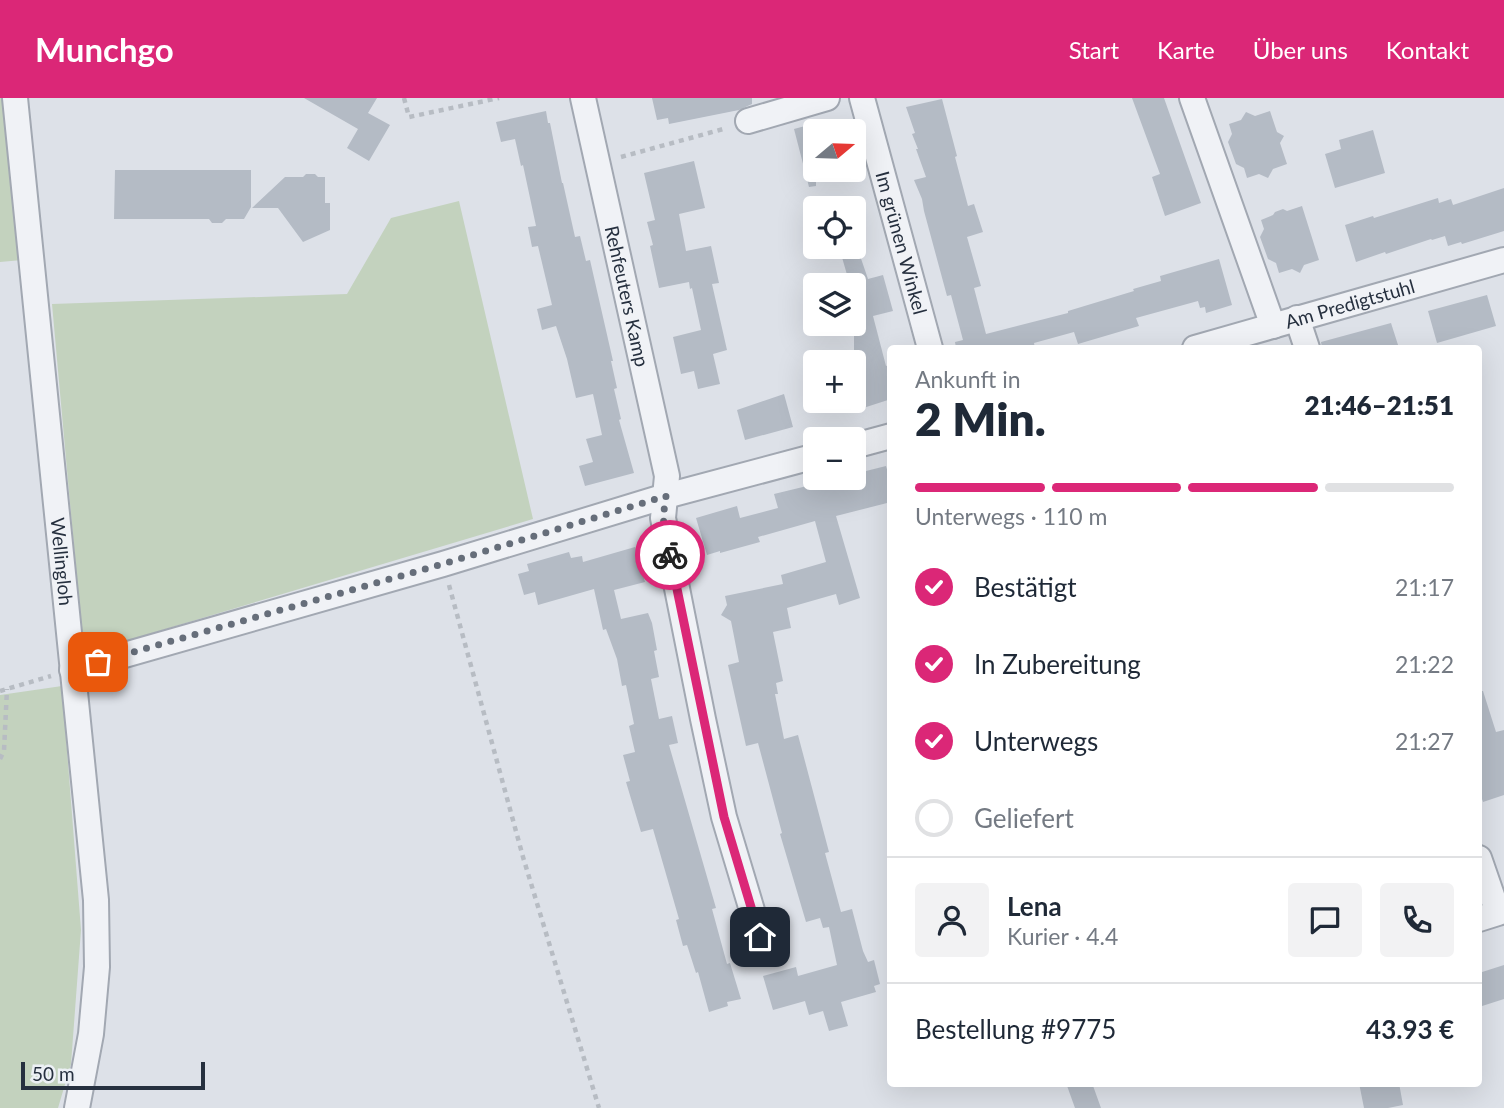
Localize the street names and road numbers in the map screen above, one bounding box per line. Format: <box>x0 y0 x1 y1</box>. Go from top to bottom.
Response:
street label: Im grünen Winkel <box>871 168 932 317</box>
street label: Rehfeuters Kamp <box>601 223 654 369</box>
street label: Am Predigtstuhl <box>1282 274 1417 333</box>
street label: Wellingloh <box>46 516 78 607</box>

